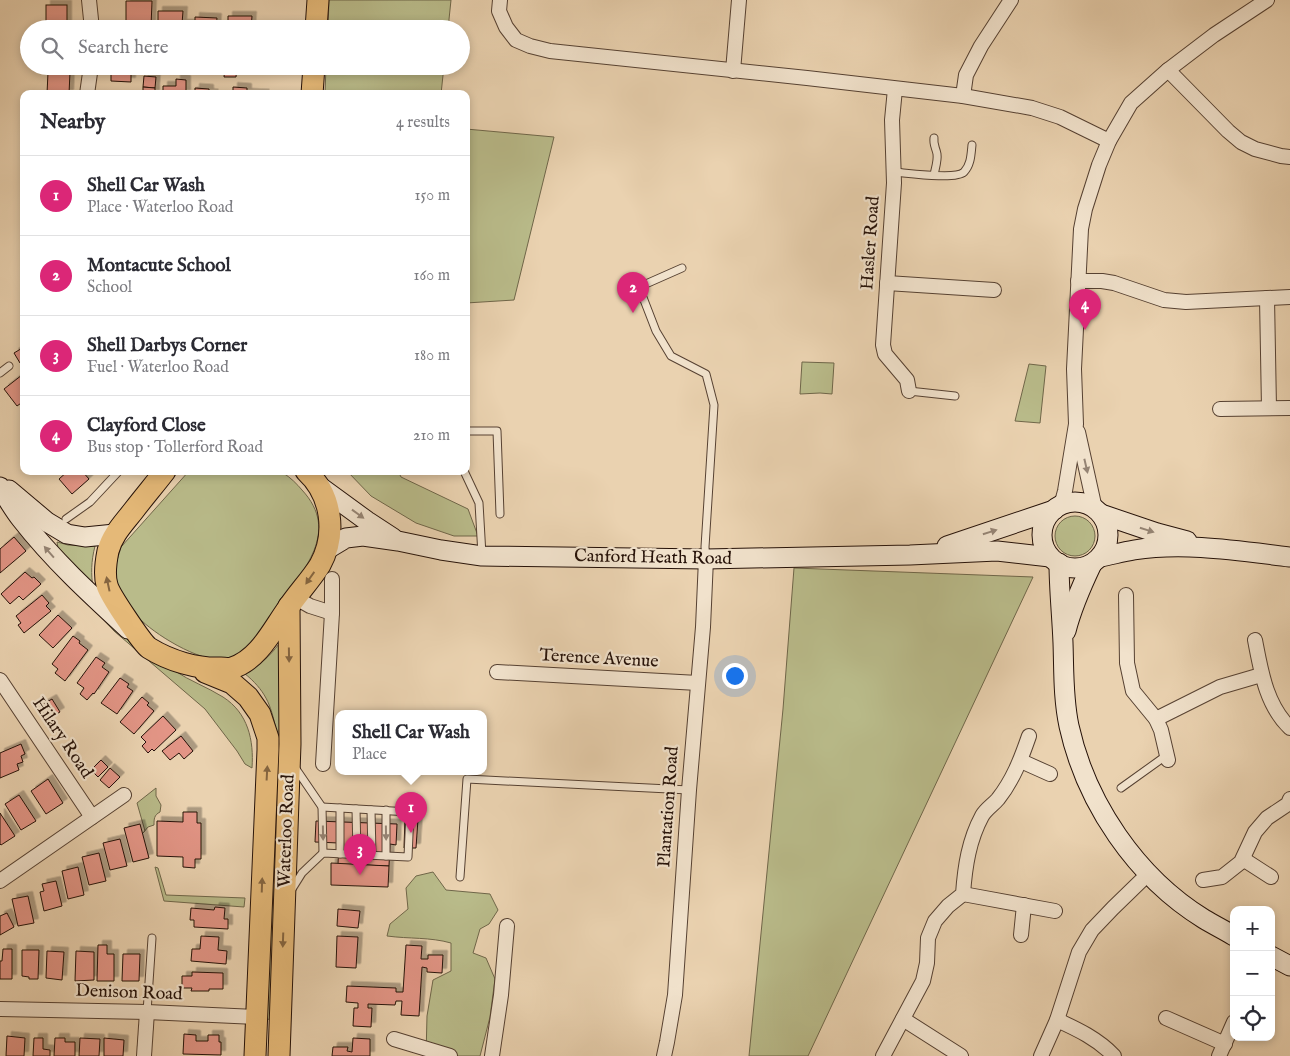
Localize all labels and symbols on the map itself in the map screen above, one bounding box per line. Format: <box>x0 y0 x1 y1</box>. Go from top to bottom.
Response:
street label: Hasler Road <box>856 195 886 291</box>
pin: 2 <box>617 272 649 313</box>
pin: 4 <box>1069 289 1101 330</box>
one-way arrow <box>1082 459 1090 474</box>
one-way arrow <box>351 509 365 519</box>
one-way arrow <box>1140 526 1155 534</box>
one-way arrow <box>983 528 998 536</box>
street label: Canford Heath Road <box>574 545 733 571</box>
one-way arrow <box>44 546 55 559</box>
one-way arrow <box>305 571 315 585</box>
one-way arrow <box>104 576 112 591</box>
street label: Terence Avenue <box>539 644 659 674</box>
one-way arrow <box>285 647 293 663</box>
your location <box>722 663 748 689</box>
street label: Hilary Road <box>26 693 98 783</box>
street label: Plantation Road <box>653 745 685 868</box>
one-way arrow <box>263 765 271 781</box>
street label: Waterloo Road <box>274 773 300 888</box>
pin: 1 <box>395 792 427 833</box>
one-way arrow <box>319 825 327 841</box>
one-way arrow <box>382 825 390 841</box>
pin: 3 <box>344 834 376 875</box>
one-way arrow <box>258 877 266 893</box>
one-way arrow <box>279 932 287 948</box>
street label: Denison Road <box>75 980 183 1006</box>

